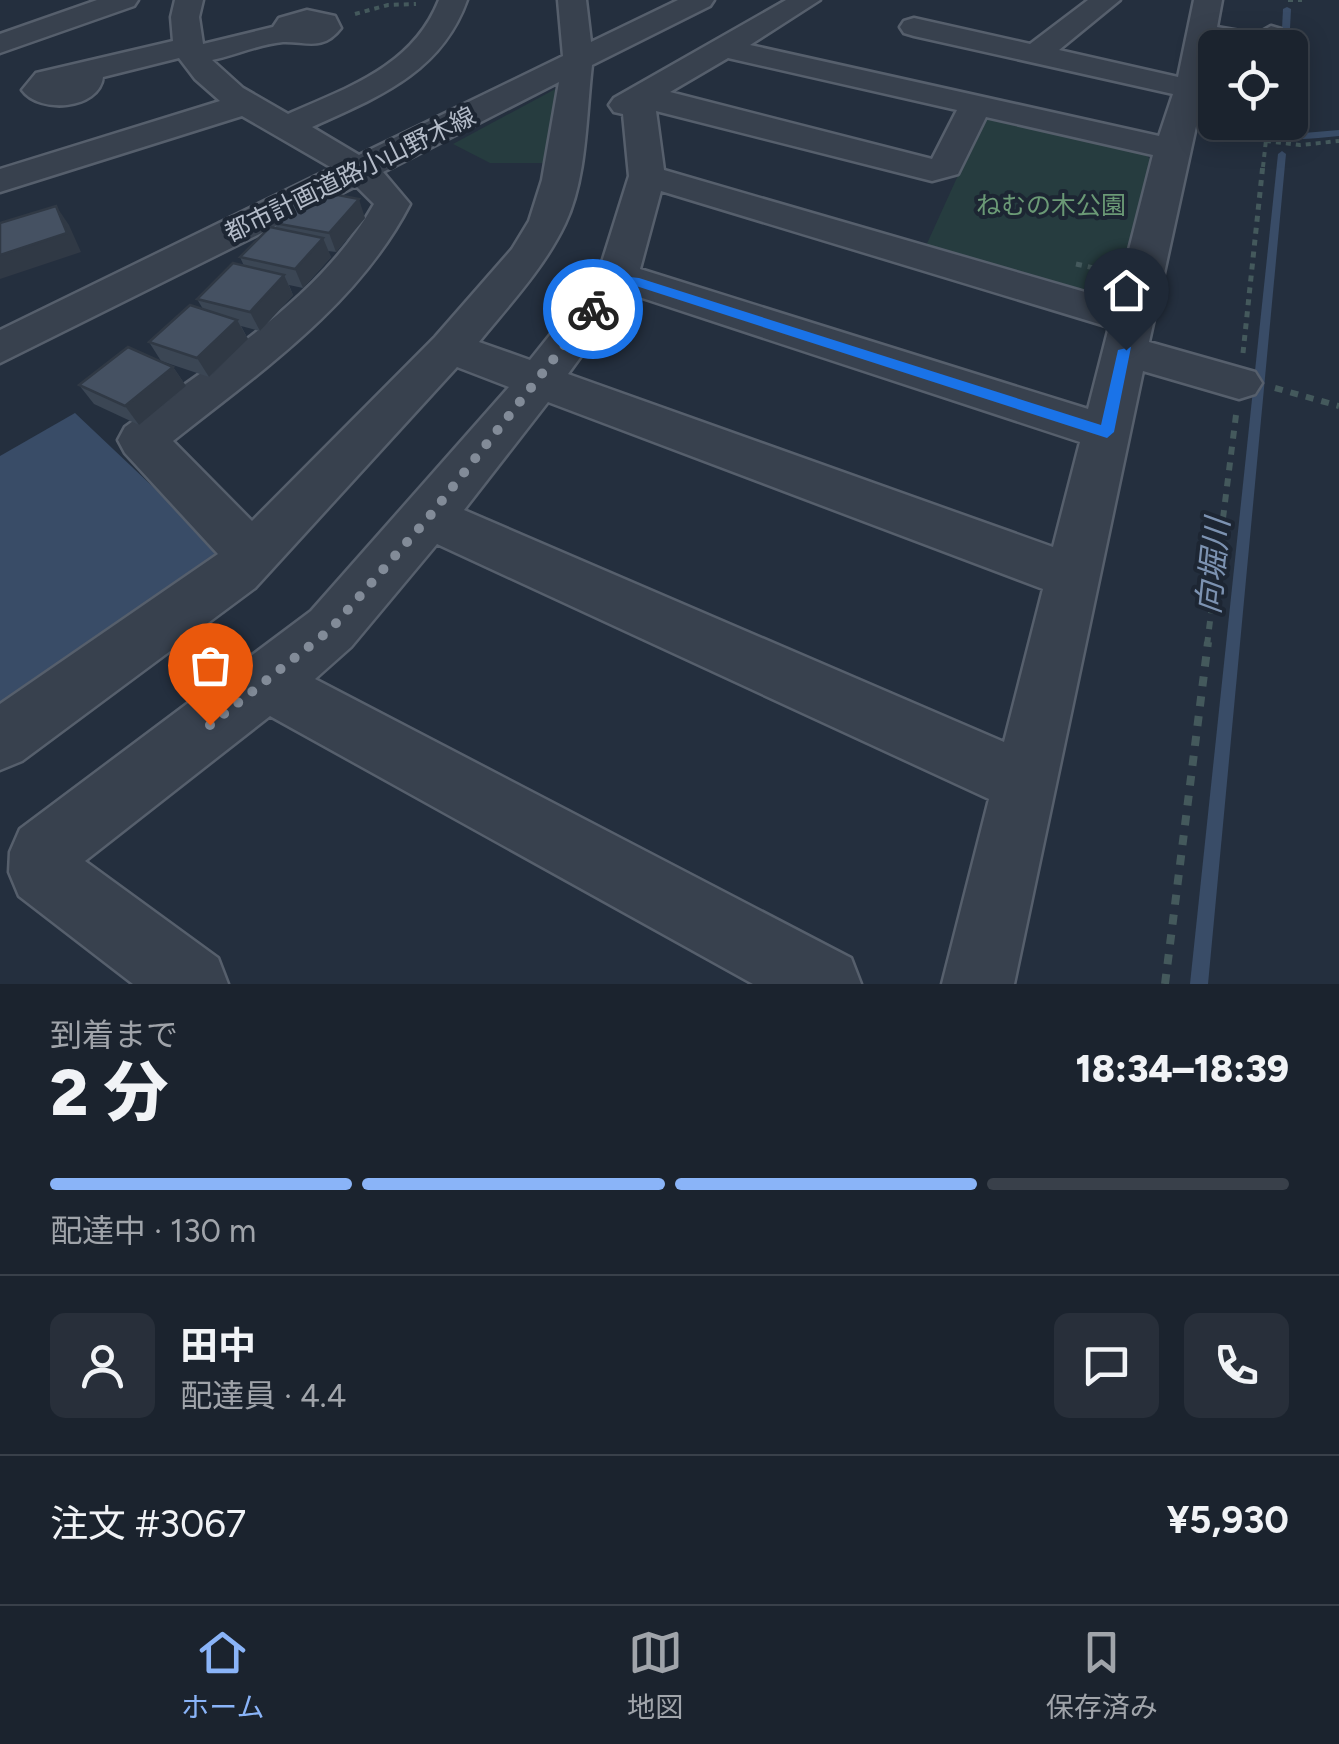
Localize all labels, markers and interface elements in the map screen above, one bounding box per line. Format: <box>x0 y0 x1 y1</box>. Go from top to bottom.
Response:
map controls <box>1198 30 1308 140</box>
button: locate <box>1198 30 1308 140</box>
street label: 都市計画道路小山野木線 <box>220 100 480 248</box>
park label: ねむの木公園 <box>976 190 1126 220</box>
pin <box>1084 248 1169 351</box>
courier <box>543 259 643 359</box>
icon: home <box>1099 263 1154 318</box>
icon: bike <box>566 282 621 337</box>
water label: 向堀川 <box>1189 513 1237 616</box>
pin <box>168 623 253 726</box>
icon: bag <box>183 638 238 693</box>
text: 到着まで <box>50 1016 178 1054</box>
text: 18:34–18:39 <box>1075 1046 1289 1092</box>
text: 2 分 <box>50 1053 168 1131</box>
text: 配達中 · 130 m <box>50 1212 256 1250</box>
button: person <box>50 1313 155 1418</box>
button: chat <box>1054 1313 1159 1418</box>
button: phone <box>1184 1313 1289 1418</box>
text: 田中 <box>180 1323 256 1369</box>
text: 配達員 · 4.4 <box>180 1377 346 1415</box>
text: ¥5,930 <box>1167 1497 1289 1543</box>
text: 注文 #3067 <box>50 1501 246 1547</box>
tab: ホーム <box>181 1625 264 1725</box>
tab: 地図 <box>627 1625 683 1725</box>
tab: 保存済み <box>1046 1625 1158 1725</box>

